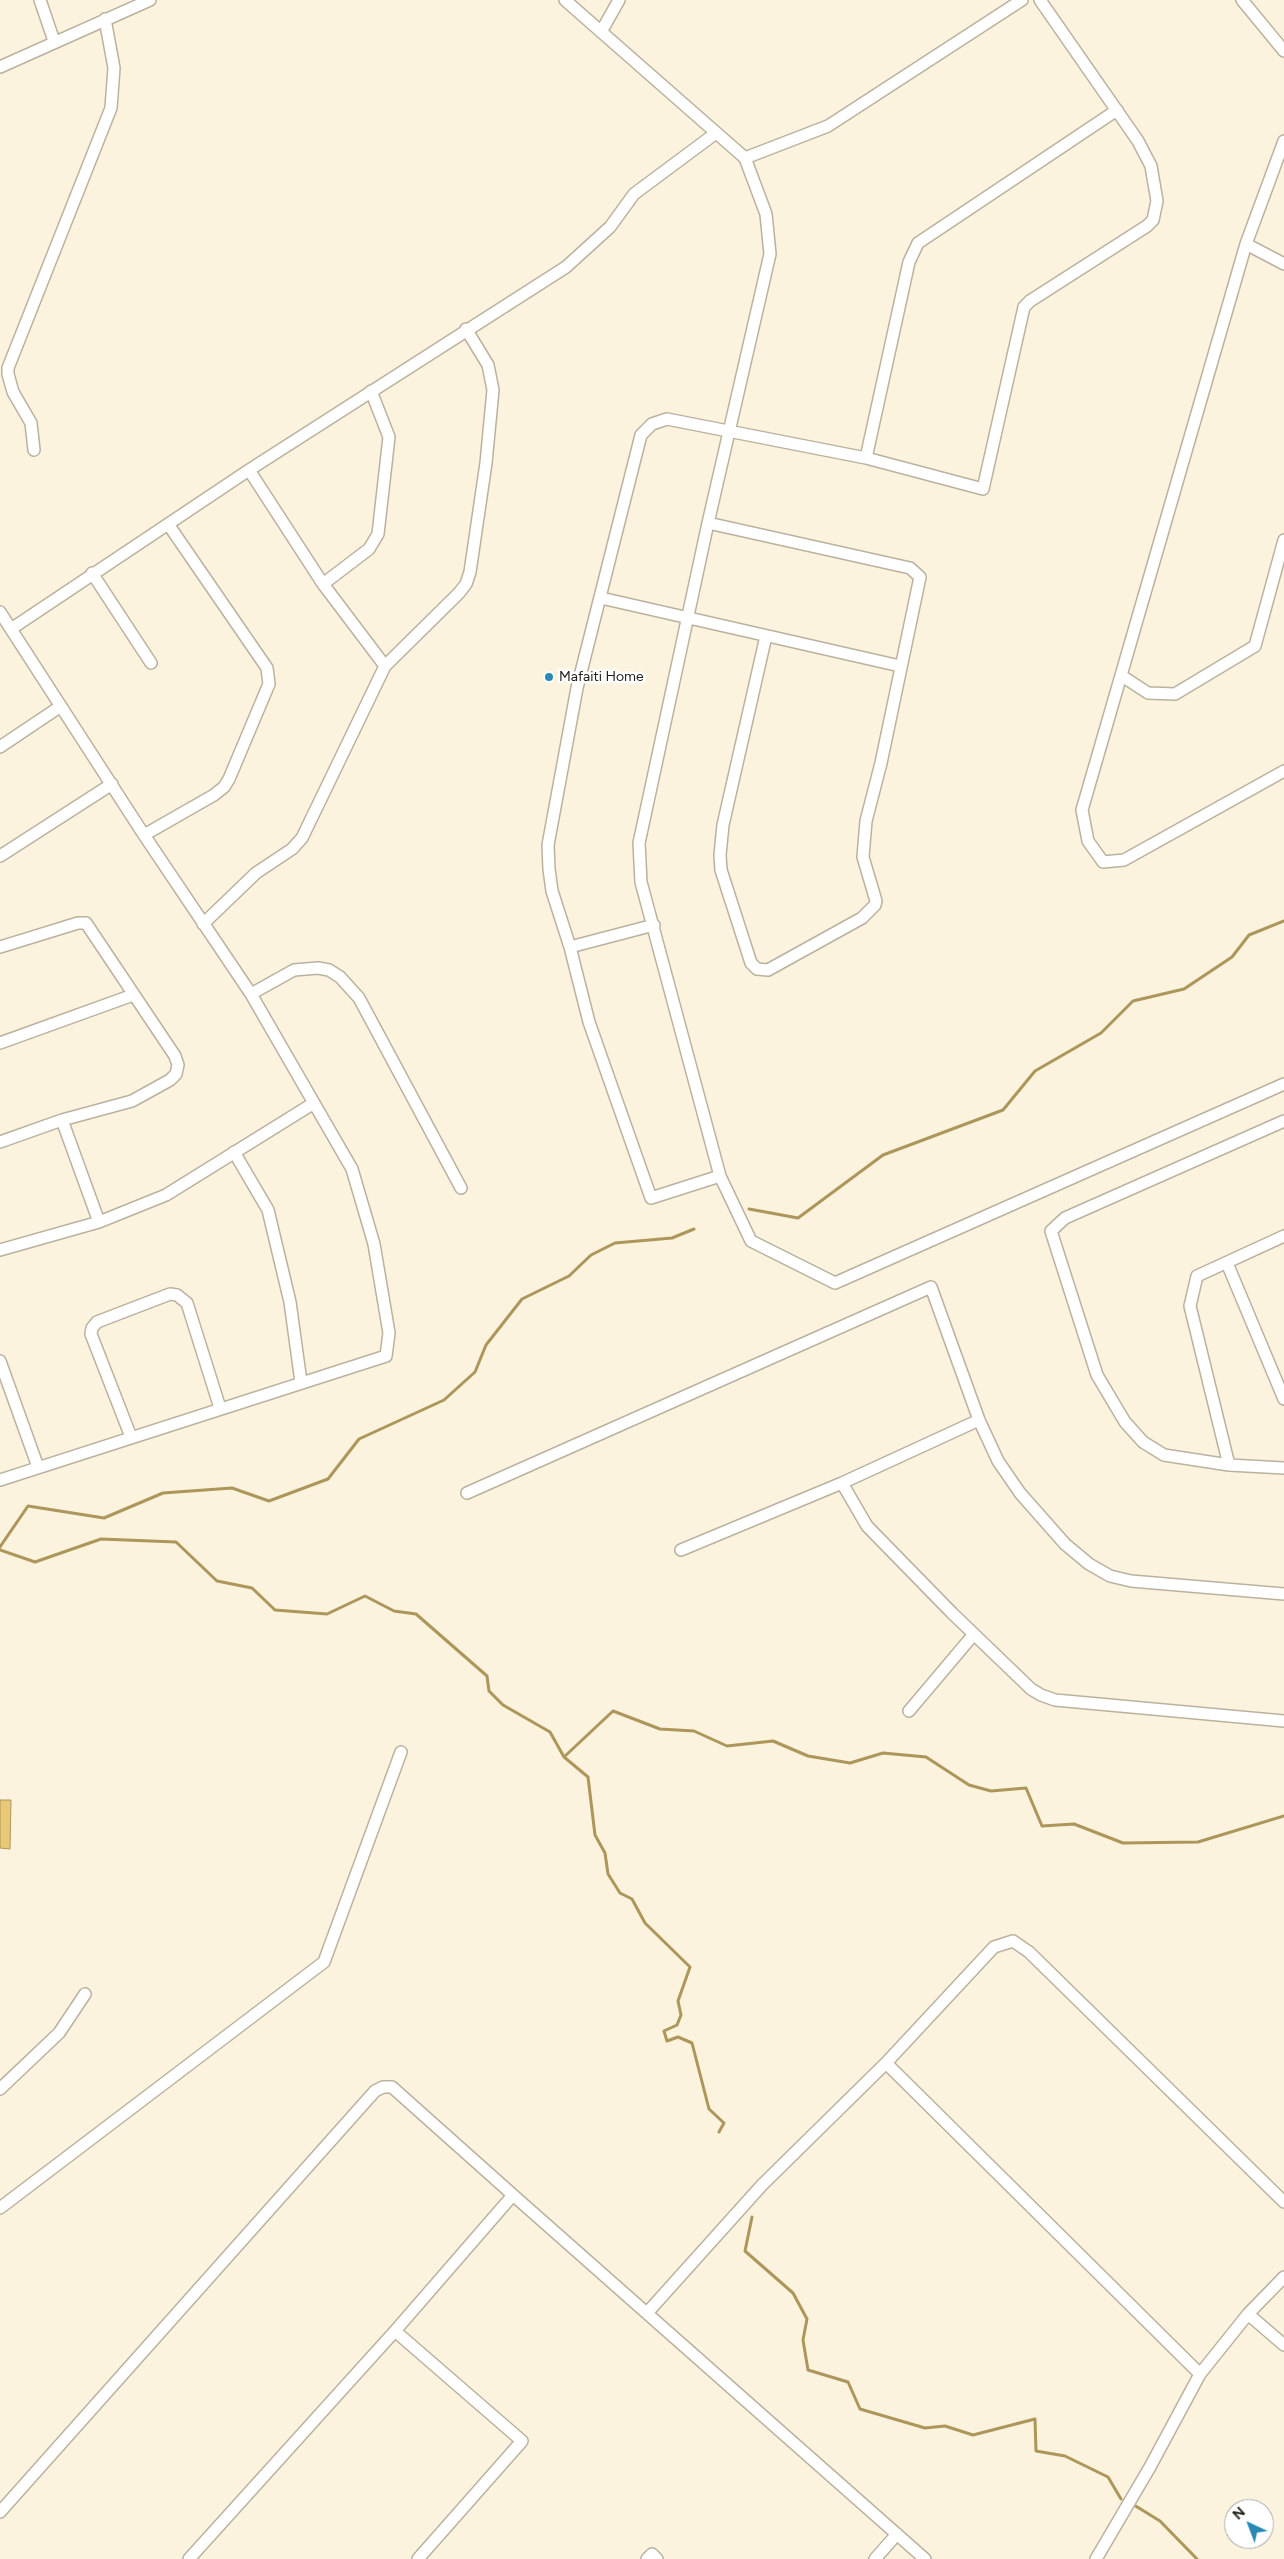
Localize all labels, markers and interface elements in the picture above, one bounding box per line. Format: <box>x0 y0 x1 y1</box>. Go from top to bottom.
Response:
place label: Mafaiti Home <box>559 669 644 685</box>
marker: Mafaiti Home <box>543 671 555 683</box>
north arrow <box>1224 2499 1274 2549</box>
text: N <box>1229 2503 1249 2523</box>

